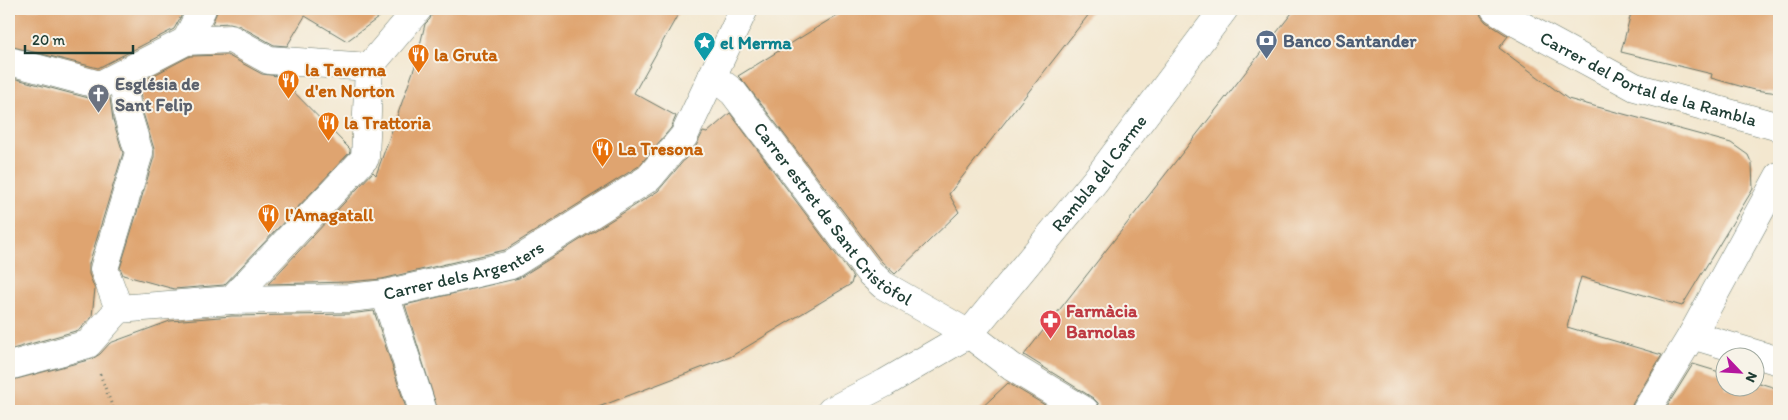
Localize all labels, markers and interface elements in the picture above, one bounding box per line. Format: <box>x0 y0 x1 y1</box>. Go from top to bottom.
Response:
scale bar <box>25 22 132 54</box>
street label: Carrer del Portal de la Rambla <box>1536 26 1760 132</box>
bank icon: Banco Santander <box>1255 29 1279 60</box>
place label: Banco Santander <box>1283 30 1417 52</box>
text: 20 m <box>32 31 66 49</box>
place icon: el Merma <box>692 31 716 62</box>
place label: el Merma <box>720 32 792 54</box>
restaurant icon: la Gruta <box>406 43 430 74</box>
place label: la Gruta <box>434 44 498 66</box>
place label: la Taverna d'en Norton <box>305 59 395 102</box>
restaurant icon: la Taverna d'en Norton <box>277 68 301 99</box>
place label: Església de Sant Felip <box>115 73 200 116</box>
church icon: Església de Sant Felip <box>87 82 111 113</box>
street label: Rambla del Carme <box>1047 110 1152 236</box>
restaurant icon: la Trattoria <box>316 111 340 142</box>
place label: la Trattoria <box>344 112 431 134</box>
street label: Carrer estret de Sant Cristòfol <box>749 118 916 310</box>
restaurant icon: La Tresona <box>590 137 614 168</box>
place label: La Tresona <box>618 138 704 160</box>
restaurant icon: l'Amagatall <box>257 203 281 234</box>
place label: l'Amagatall <box>285 204 374 226</box>
street label: Carrer dels Argenters <box>381 236 548 305</box>
place label: Farmàcia Barnolas <box>1066 300 1138 343</box>
pharmacy icon: Farmàcia Barnolas <box>1038 309 1062 340</box>
north arrow <box>1716 348 1766 398</box>
text: N <box>1742 369 1761 385</box>

